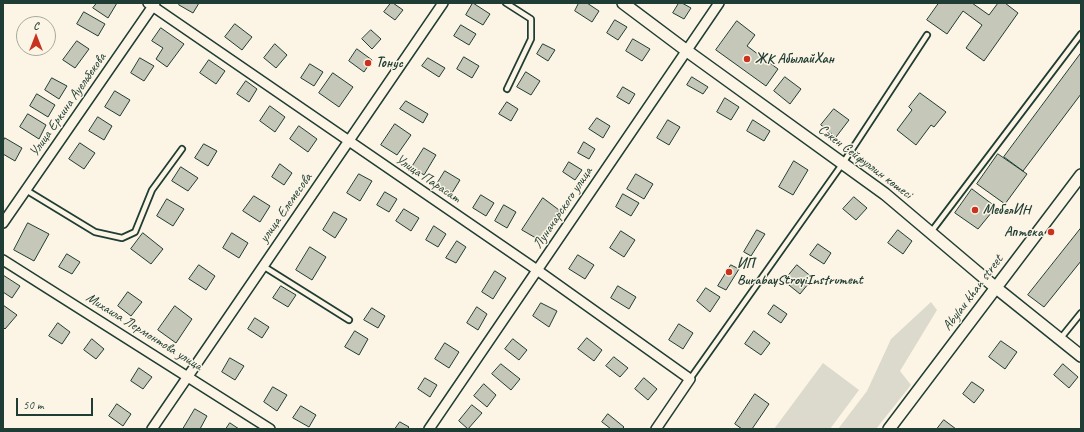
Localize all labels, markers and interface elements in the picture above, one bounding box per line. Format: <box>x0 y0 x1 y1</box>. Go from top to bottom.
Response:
north arrow <box>16 16 56 56</box>
text: С <box>33 18 39 32</box>
street label: Улица Еркина Ауельбекова <box>26 50 110 160</box>
place label: ЖК АбылайХан <box>755 51 834 67</box>
marker: ЖК АбылайХан <box>742 54 752 64</box>
place label: Тонус <box>376 55 403 71</box>
marker: Тонус <box>363 58 373 68</box>
street label: Сәкен Сейфуллин көшесі <box>815 121 915 203</box>
street label: Улица Парасат <box>392 151 464 207</box>
street label: Луначарского улица <box>530 164 596 252</box>
street label: улица Елемесова <box>256 170 316 246</box>
place label: МебелИН <box>983 202 1031 218</box>
marker: МебелИН <box>970 205 980 215</box>
place label: Аптека <box>1004 224 1043 240</box>
marker: Аптека <box>1046 227 1056 237</box>
street label: Abylau khan street <box>939 252 1007 334</box>
place label: ИП BurabayStroyiInstrument <box>737 256 863 288</box>
marker: ИП BurabayStroyiInstrument <box>724 267 734 277</box>
street label: Михаила Лермонтова улица <box>83 289 205 375</box>
scale bar <box>18 390 95 416</box>
text: 50 m <box>23 397 43 413</box>

